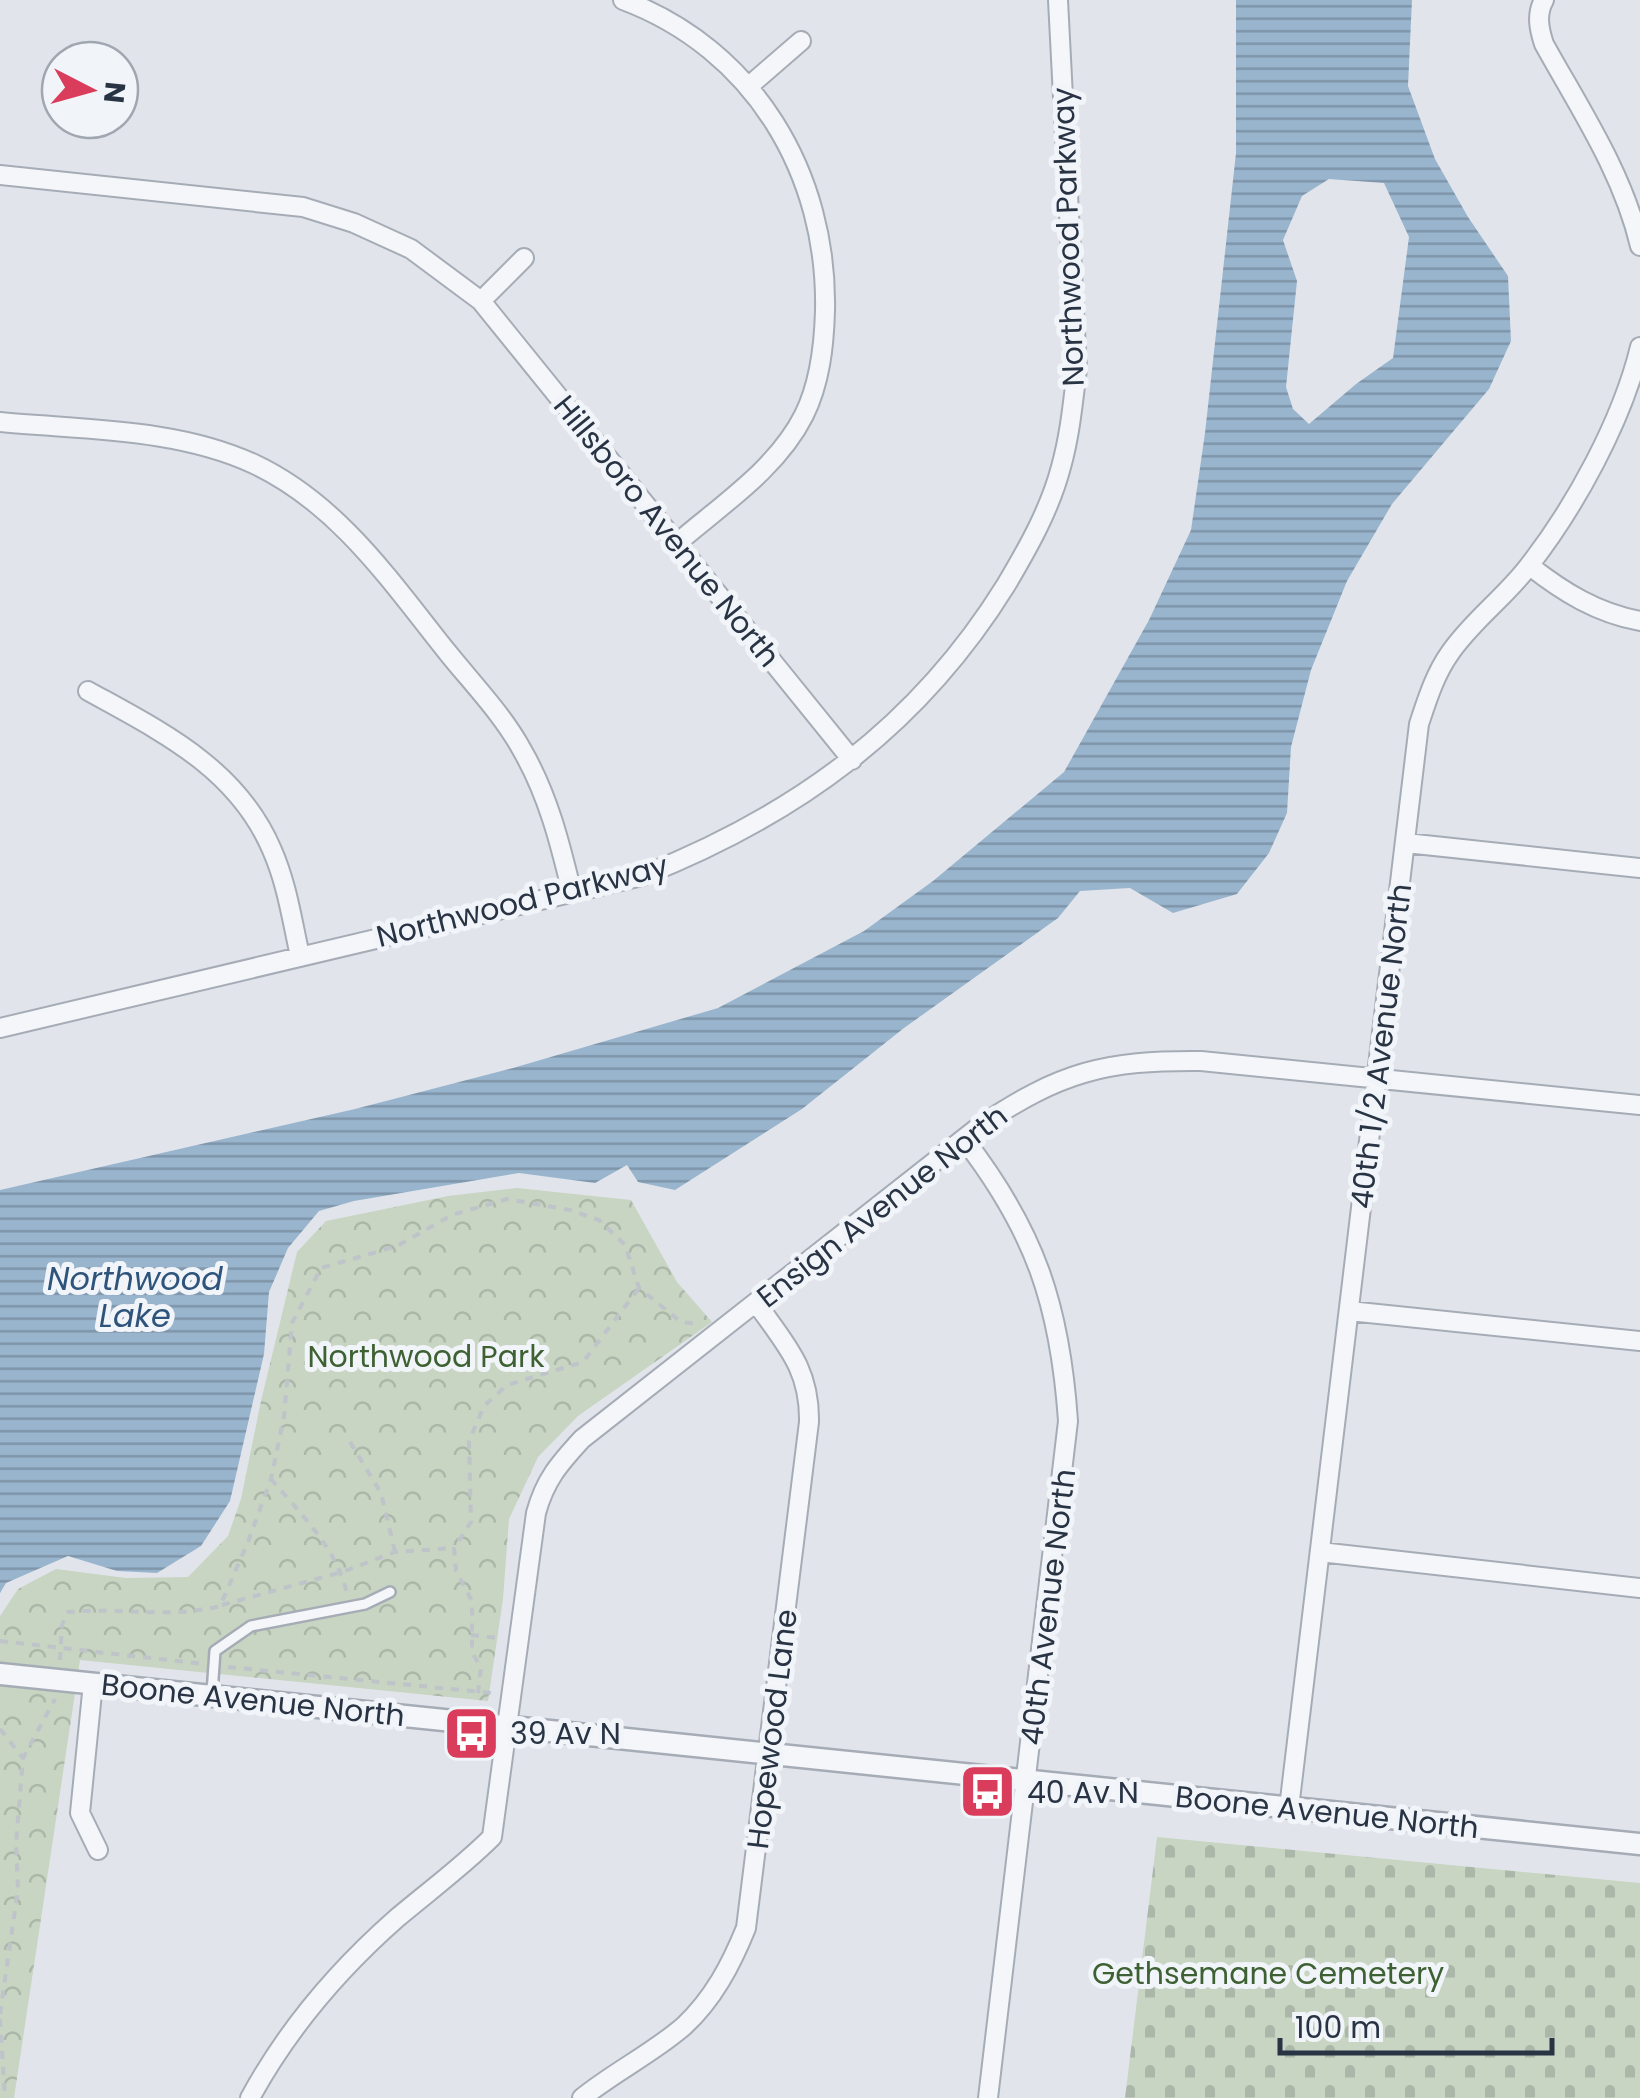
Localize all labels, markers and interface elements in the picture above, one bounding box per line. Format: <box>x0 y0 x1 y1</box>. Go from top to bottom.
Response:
north arrow <box>40 40 140 140</box>
text: N <box>94 80 135 105</box>
street label: Northwood Parkway <box>1041 87 1095 387</box>
street label: Hillsboro Avenue North <box>544 386 790 676</box>
street label: Northwood Parkway <box>372 844 672 958</box>
street label: 40th 1/2 Avenue North <box>1340 881 1422 1211</box>
street label: Ensign Avenue North <box>748 1094 1016 1318</box>
water label: Northwood Lake <box>47 1256 223 1338</box>
park label: Northwood Park <box>307 1335 545 1378</box>
street label: 40th Avenue North <box>1010 1466 1086 1748</box>
street label: Hopewood Lane <box>736 1607 808 1851</box>
street label: Boone Avenue North <box>99 1663 407 1737</box>
bus stop icon: 39 Av N <box>441 1703 501 1763</box>
place label: 39 Av N <box>510 1712 621 1755</box>
bus stop icon: 40 Av N <box>958 1762 1018 1822</box>
place label: 40 Av N <box>1027 1771 1139 1814</box>
street label: Boone Avenue North <box>1173 1775 1481 1849</box>
park label: Gethsemane Cemetery <box>1092 1952 1444 1995</box>
scale bar <box>1280 1993 1552 2055</box>
text: 100 m <box>1295 2006 1381 2049</box>

